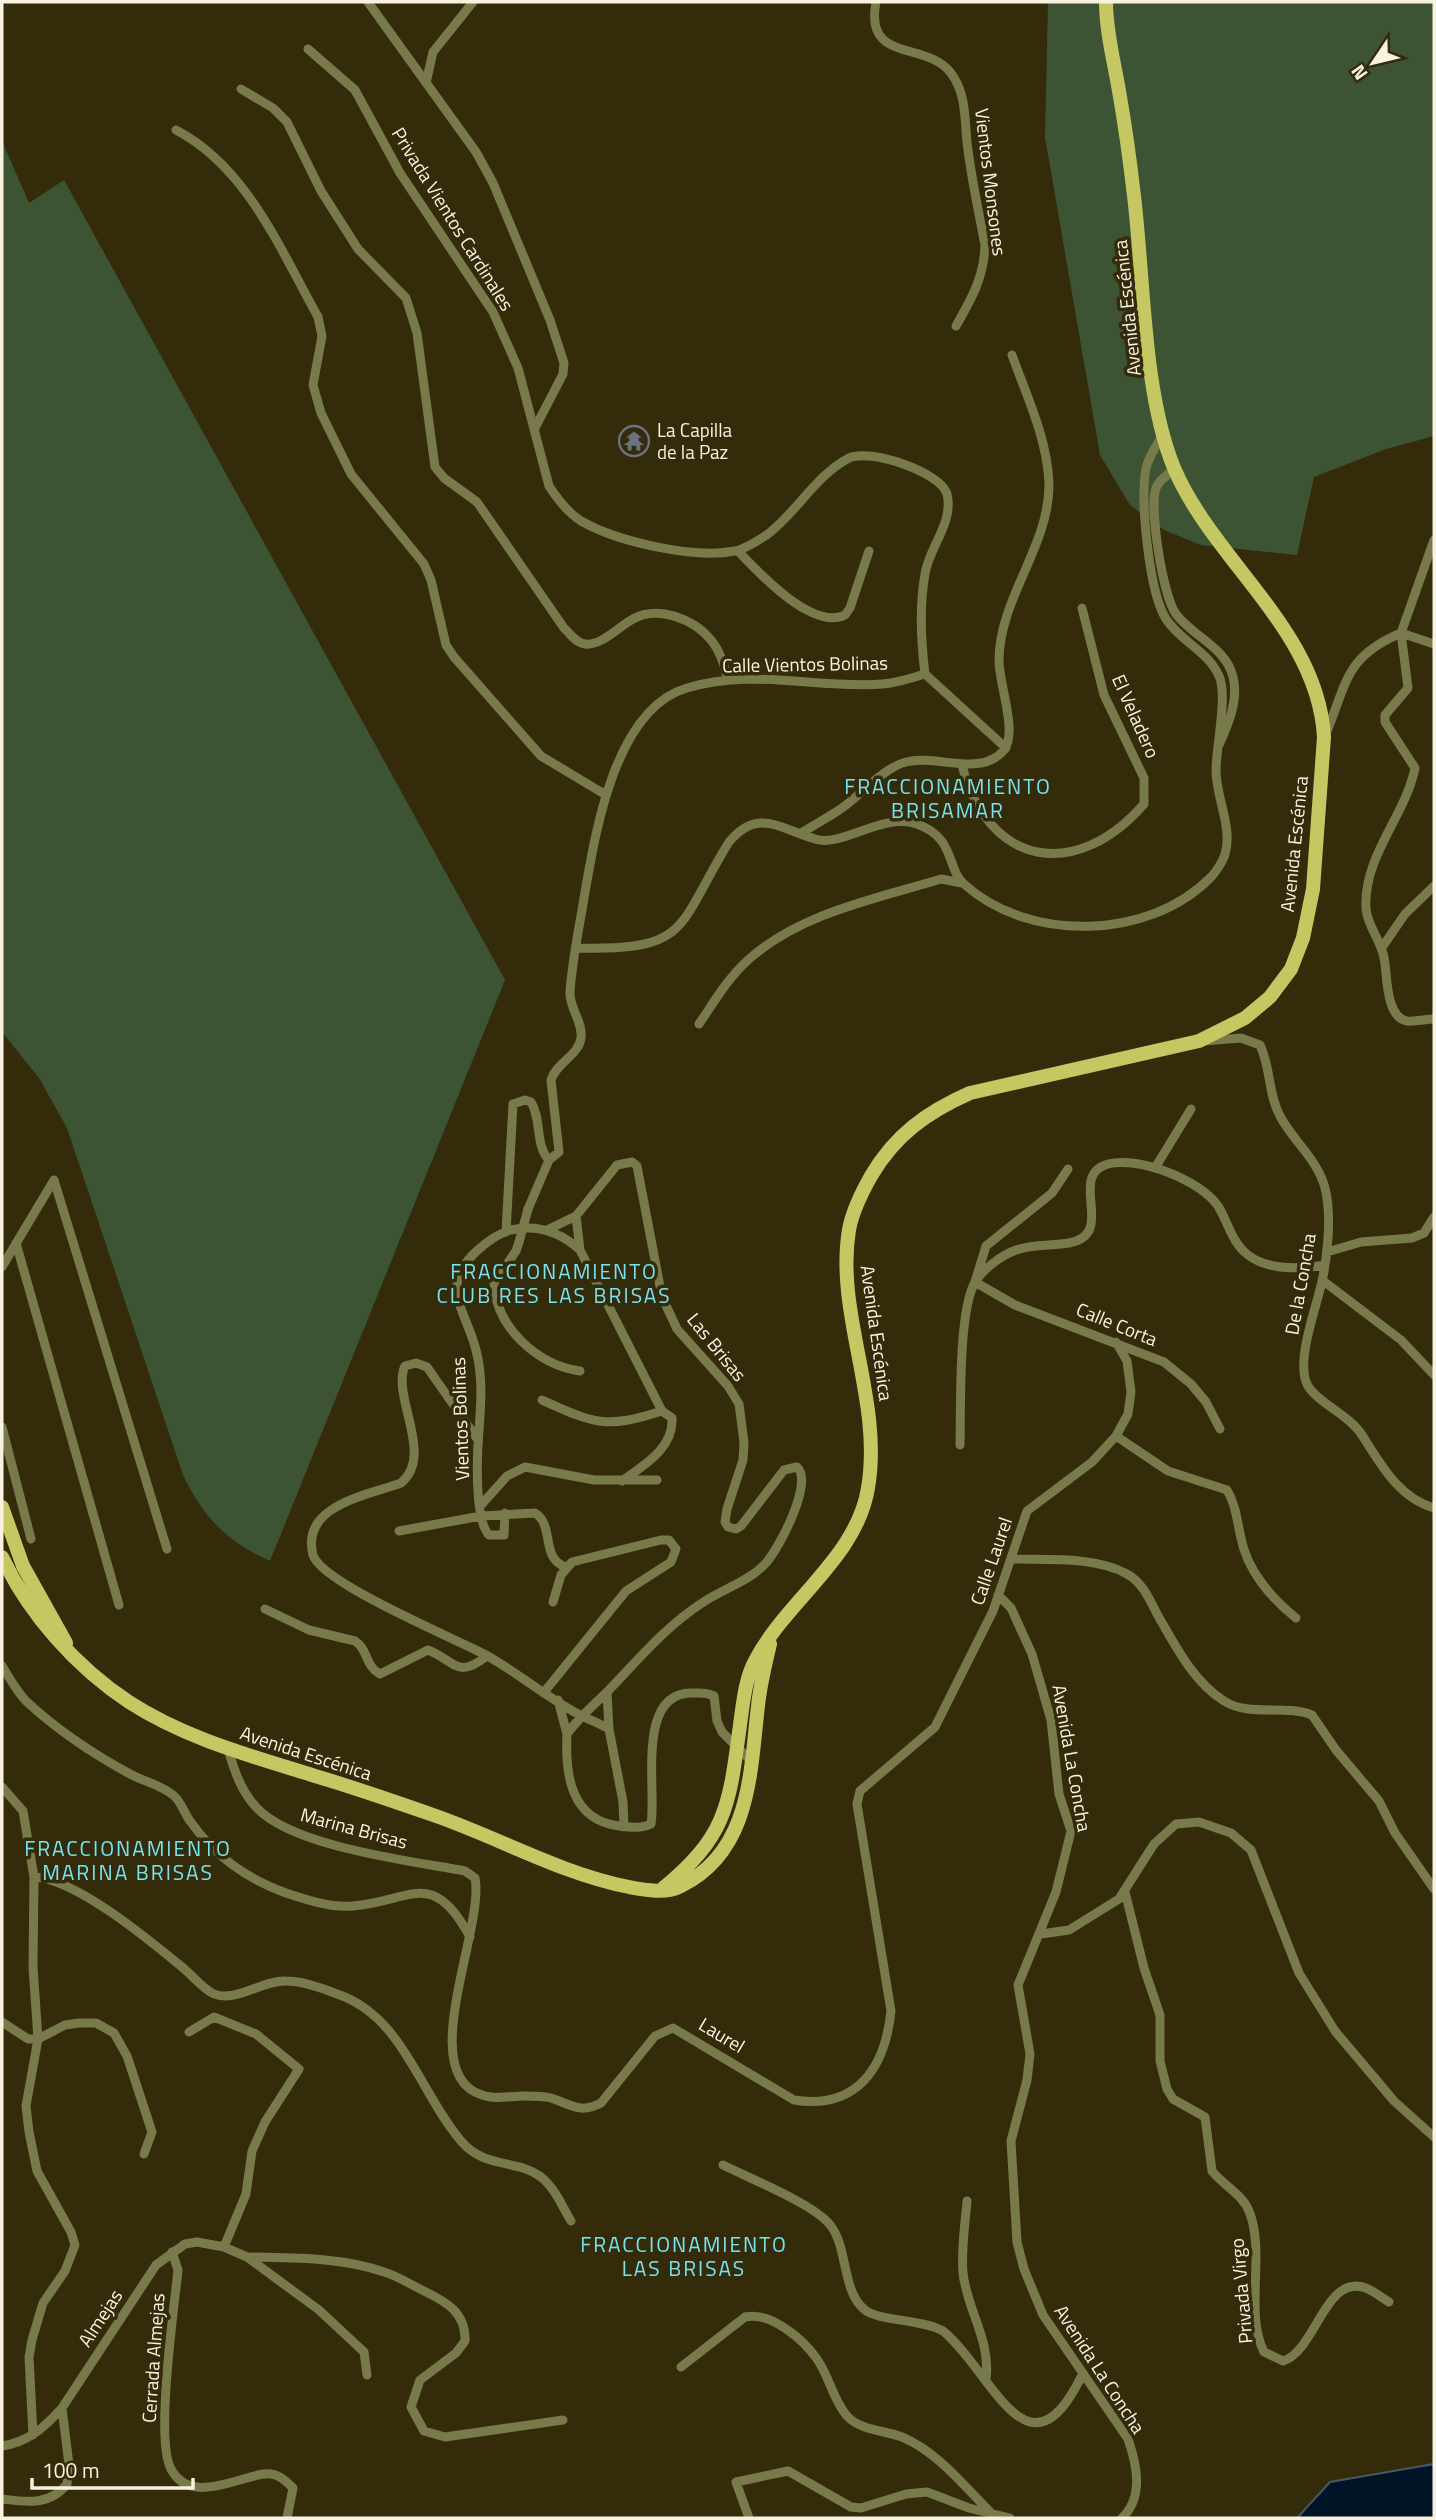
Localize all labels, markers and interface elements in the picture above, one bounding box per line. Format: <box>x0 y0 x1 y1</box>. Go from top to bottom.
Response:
north arrow <box>1338 28 1408 98</box>
text: N <box>1343 59 1374 87</box>
street label: Vientos Monsones <box>968 107 1015 257</box>
street label: Privada Vientos Cardinales <box>385 121 522 316</box>
street label: Avenida Escénica <box>1105 238 1148 378</box>
place label: La Capilla de la Paz <box>657 415 733 466</box>
temple icon: La Capilla de la Paz <box>617 424 651 458</box>
street label: Calle Vientos Bolinas <box>722 648 888 679</box>
street label: El Veladero <box>1105 669 1168 762</box>
district label: FRACCIONAMIENTO BRISAMAR <box>844 770 1052 826</box>
street label: Avenida Escénica <box>1272 774 1315 914</box>
street label: De la Concha <box>1276 1230 1323 1337</box>
district label: FRACCIONAMIENTO CLUB RES LAS BRISAS <box>436 1255 672 1311</box>
street label: Avenida Escénica <box>854 1263 901 1403</box>
street label: Calle Corta <box>1072 1294 1163 1353</box>
street label: Las Brisas <box>681 1306 754 1388</box>
street label: Vientos Bolinas <box>443 1357 476 1481</box>
street label: Calle Laurel <box>962 1513 1019 1609</box>
street label: Avenida La Concha <box>1045 1682 1100 1834</box>
street label: Avenida Escénica <box>237 1718 376 1788</box>
street label: Marina Brisas <box>297 1799 411 1856</box>
district label: FRACCIONAMIENTO MARINA BRISAS <box>24 1832 232 1888</box>
street label: Laurel <box>694 2010 751 2060</box>
district label: FRACCIONAMIENTO LAS BRISAS <box>580 2228 788 2284</box>
street label: Privada Virgo <box>1221 2237 1260 2345</box>
street label: Almejas <box>70 2283 129 2352</box>
street label: Cerrada Almejas <box>134 2292 172 2424</box>
street label: Avenida La Concha <box>1048 2298 1153 2439</box>
scale bar <box>32 2446 192 2490</box>
text: 100 m <box>42 2454 99 2486</box>

